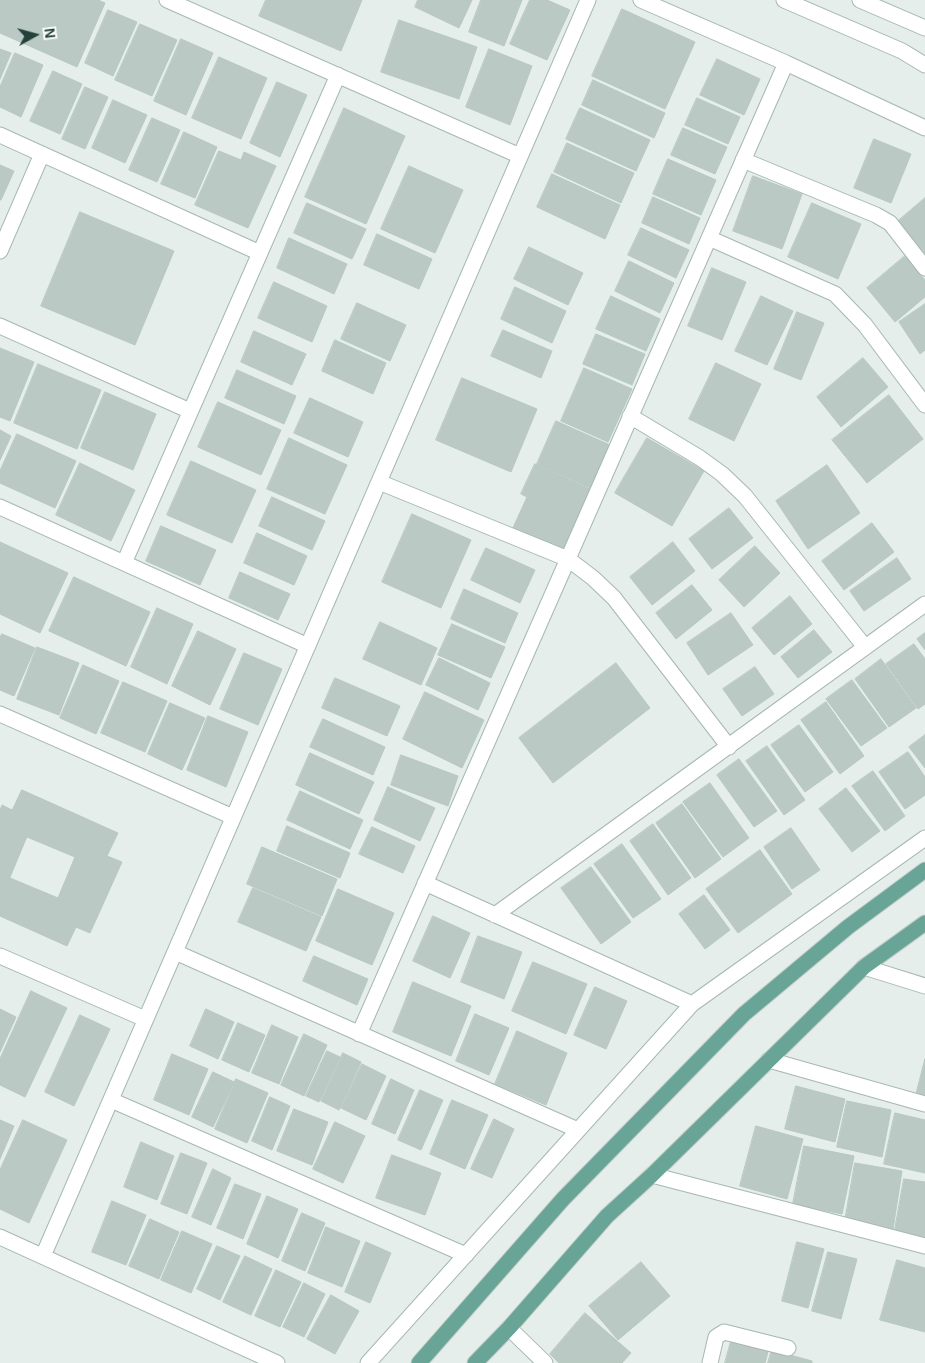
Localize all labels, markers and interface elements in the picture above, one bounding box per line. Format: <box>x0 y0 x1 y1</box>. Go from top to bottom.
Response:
north arrow <box>10 10 60 60</box>
text: N <box>41 27 58 39</box>

